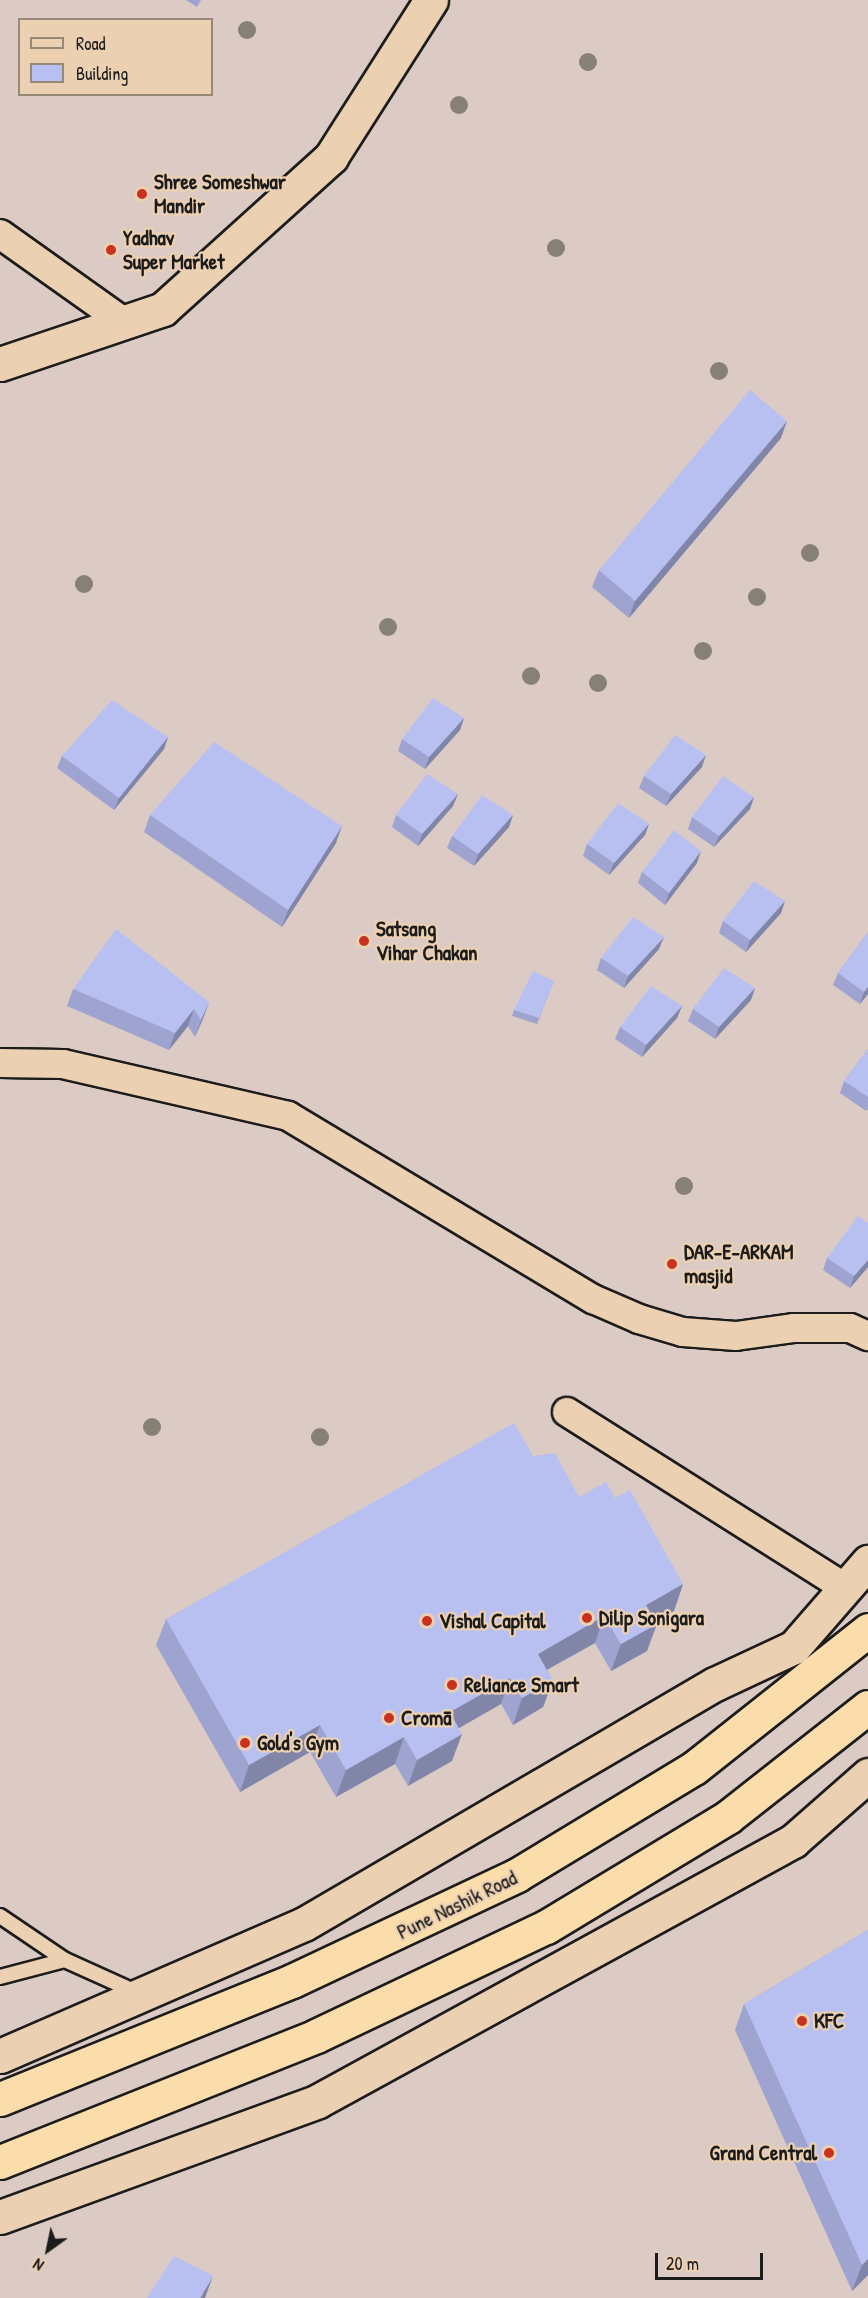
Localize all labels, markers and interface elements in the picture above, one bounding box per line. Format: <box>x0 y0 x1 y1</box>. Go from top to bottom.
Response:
legend <box>18 18 213 96</box>
text: Road <box>76 31 106 56</box>
text: Building <box>76 61 128 86</box>
place label: Shree Someshwar Mandir <box>154 169 286 219</box>
marker: Shree Someshwar Mandir <box>135 187 149 201</box>
place label: Yadhav Super Market <box>123 225 224 275</box>
marker: Yadhav Super Market <box>104 243 118 257</box>
place label: Satsang Vihar Chakan <box>376 916 477 966</box>
marker: Satsang Vihar Chakan <box>357 934 371 948</box>
place label: DAR-E-ARKAM masjid <box>684 1239 794 1289</box>
marker: DAR-E-ARKAM masjid <box>665 1257 679 1271</box>
place label: Dilip Sonigara <box>599 1605 704 1631</box>
place label: Vishal Capital <box>439 1608 546 1634</box>
marker: Dilip Sonigara <box>580 1611 594 1625</box>
marker: Vishal Capital <box>420 1614 434 1628</box>
place label: Reliance Smart <box>464 1672 579 1698</box>
marker: Reliance Smart <box>445 1678 459 1692</box>
place label: Cromā <box>401 1705 452 1731</box>
marker: Cromā <box>382 1711 396 1725</box>
place label: Gold's Gym <box>257 1730 339 1756</box>
marker: Gold's Gym <box>238 1736 252 1750</box>
street label: Pune Nashik Road <box>393 1865 521 1945</box>
place label: KFC <box>814 2008 844 2034</box>
marker: KFC <box>795 2014 809 2028</box>
place label: Grand Central <box>710 2140 817 2166</box>
marker: Grand Central <box>822 2146 836 2160</box>
north arrow <box>18 2220 78 2280</box>
scale bar <box>658 2241 766 2279</box>
text: 20 m <box>666 2251 699 2276</box>
text: N <box>29 2254 48 2277</box>

